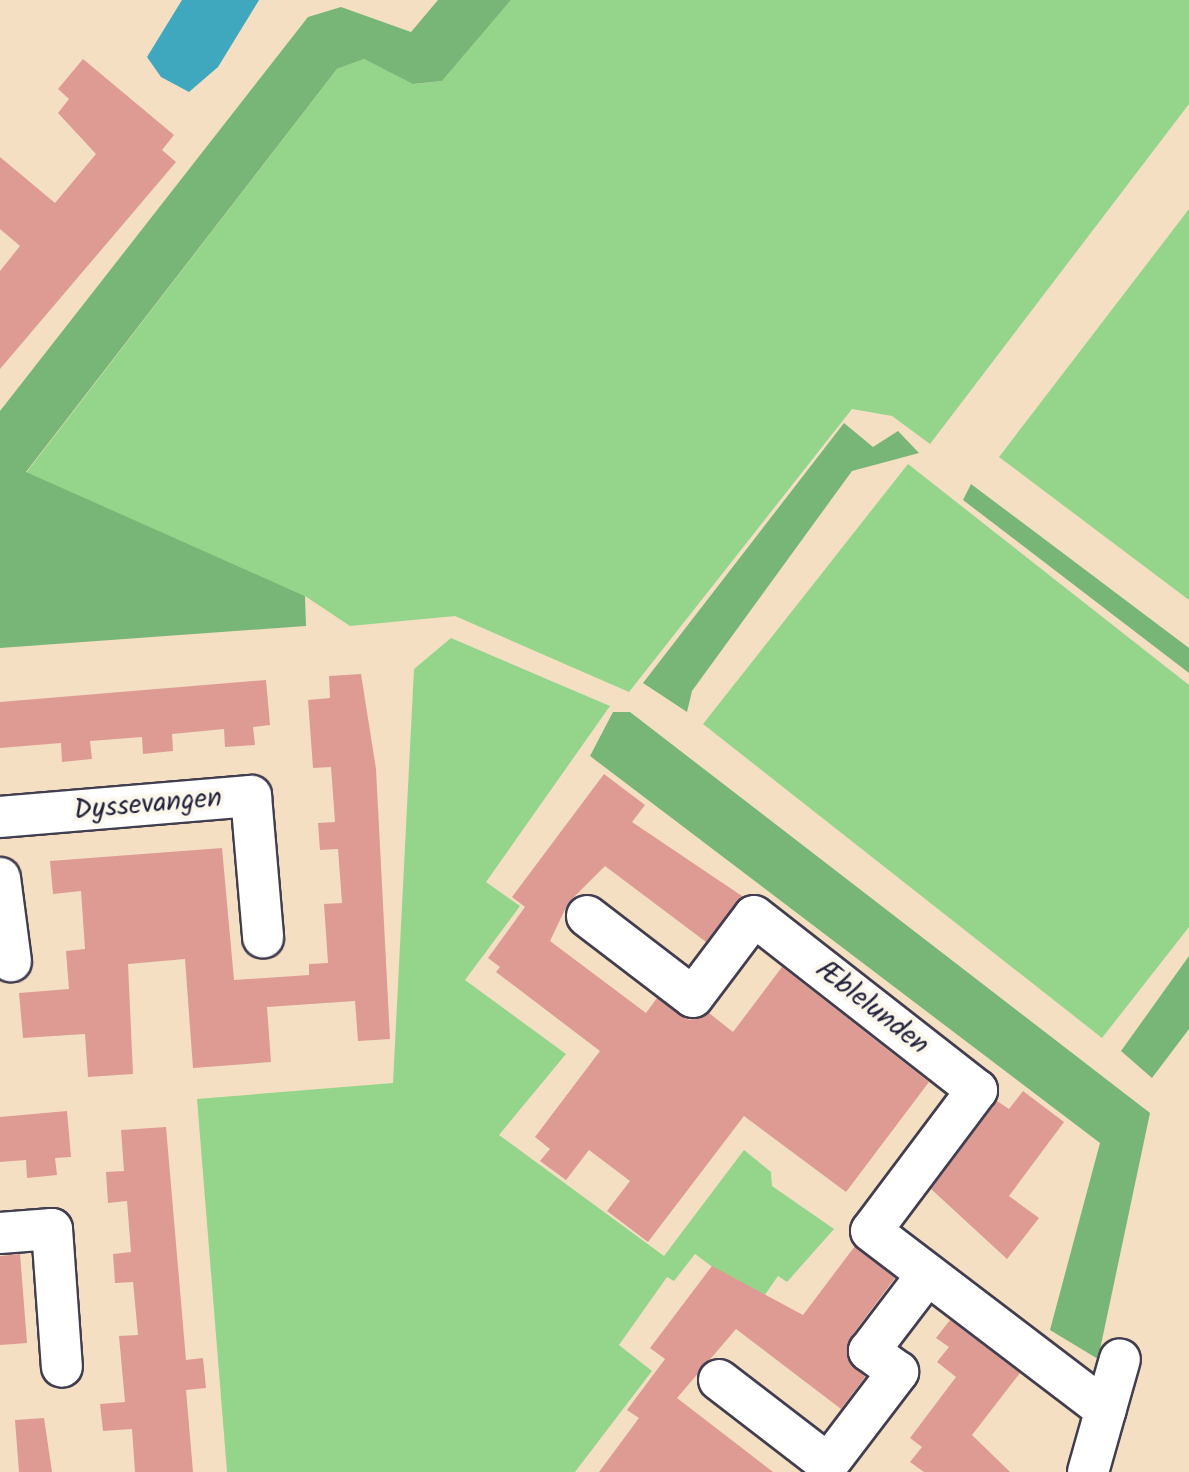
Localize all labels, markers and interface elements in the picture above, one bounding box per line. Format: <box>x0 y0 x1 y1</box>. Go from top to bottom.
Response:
street label: Dyssevangen <box>73 782 223 828</box>
street label: Æblelunden <box>809 953 935 1063</box>

